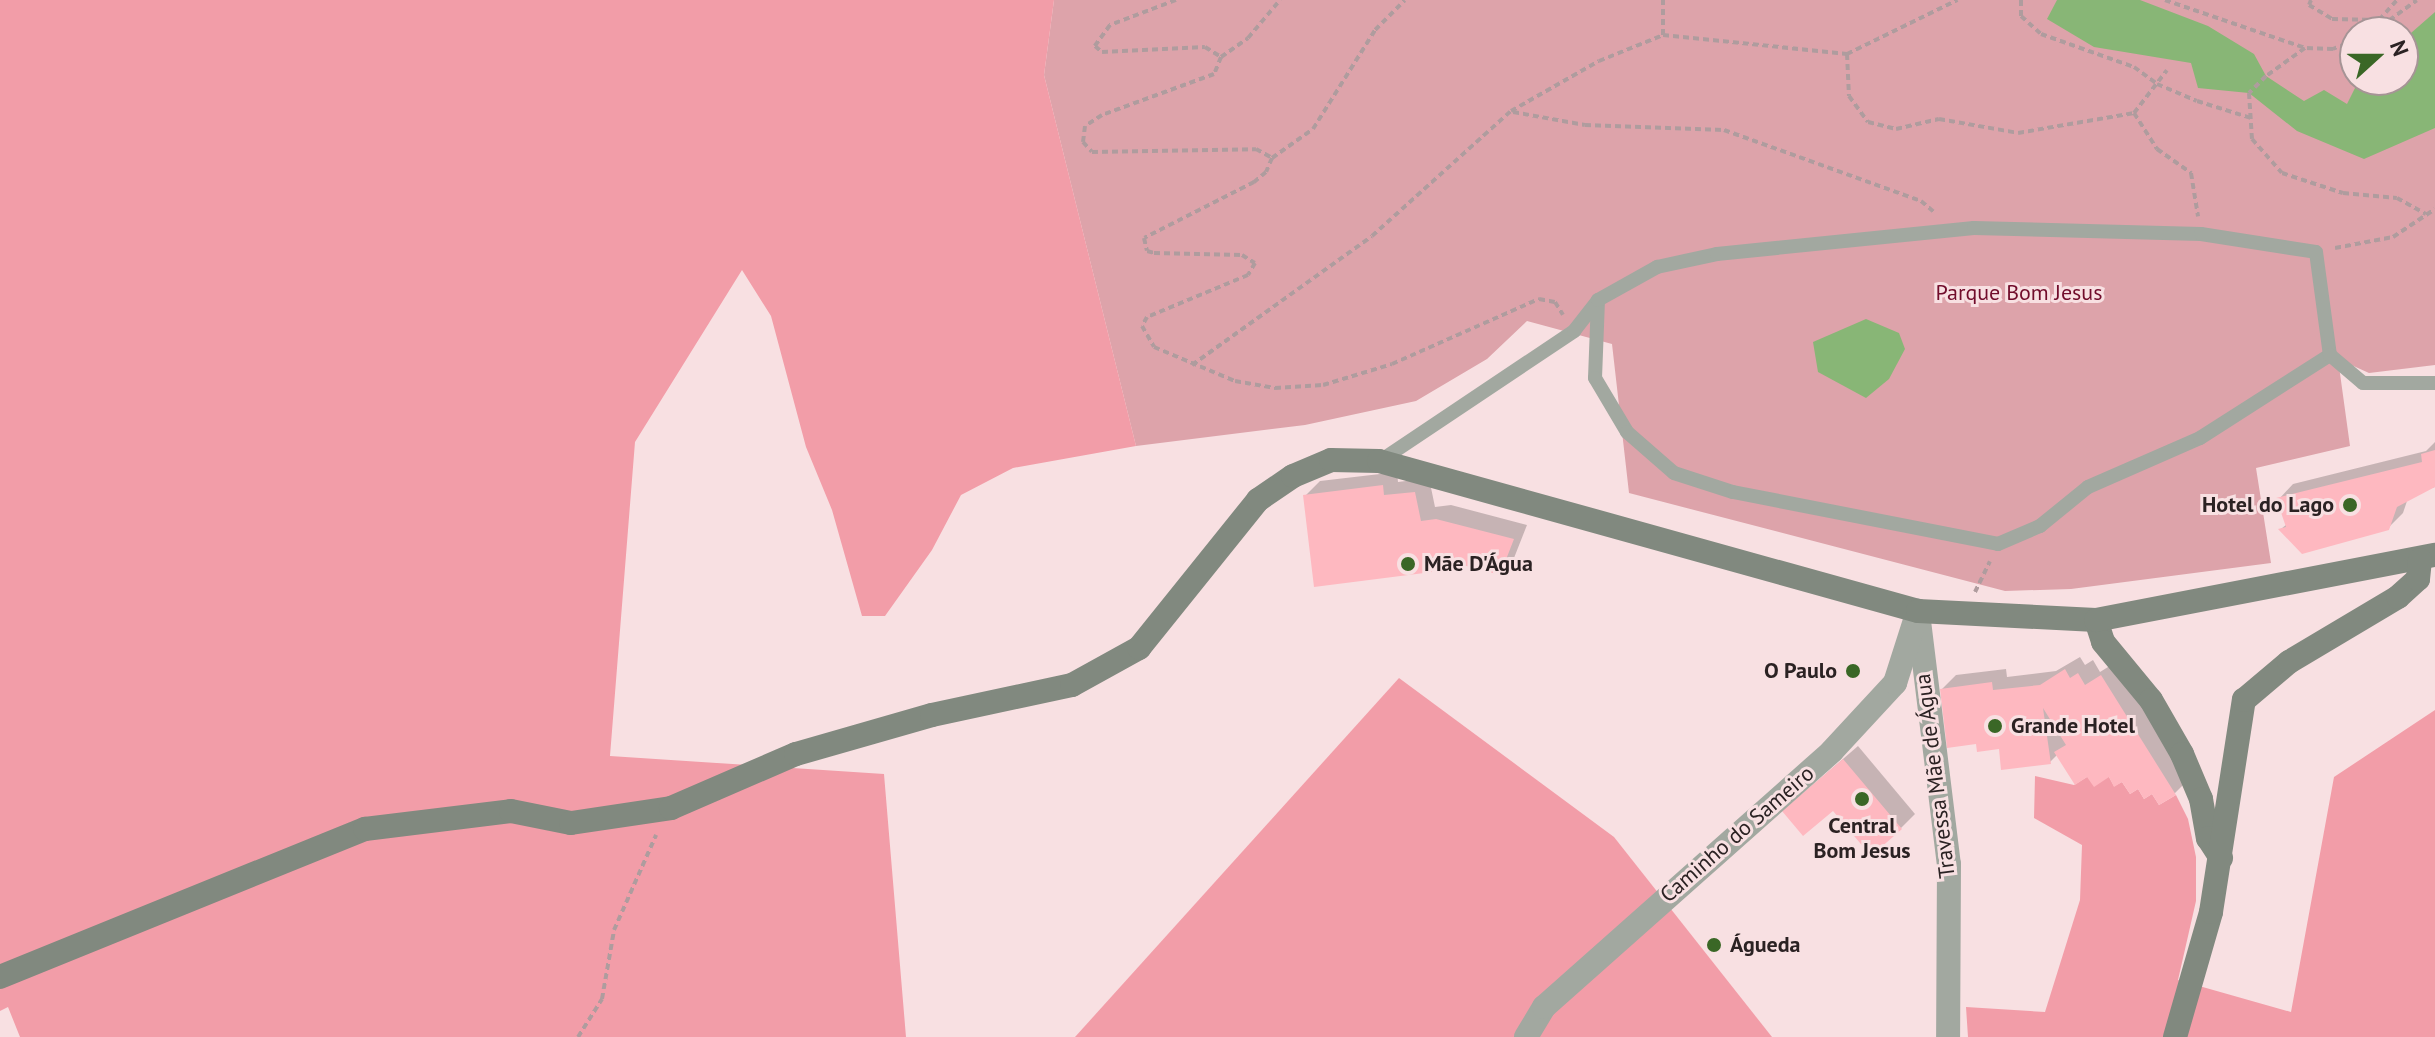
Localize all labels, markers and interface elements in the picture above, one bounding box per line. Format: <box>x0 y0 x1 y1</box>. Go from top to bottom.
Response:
north arrow <box>2339 16 2419 96</box>
text: N <box>2384 36 2415 60</box>
park label: Parque Bom Jesus <box>1936 280 2102 306</box>
place label: Hotel do Lago <box>2202 492 2334 518</box>
marker: Hotel do Lago <box>2341 496 2359 514</box>
place label: Mãe D'Água <box>1424 551 1533 577</box>
marker: Mãe D'Água <box>1399 555 1417 573</box>
place label: O Paulo <box>1764 658 1837 684</box>
marker: O Paulo <box>1844 662 1862 680</box>
street label: Travessa Mãe de Água <box>1909 672 1961 880</box>
place label: Grande Hotel <box>2011 713 2135 739</box>
marker: Grande Hotel <box>1986 717 2004 735</box>
street label: Caminho do Sameiro <box>1655 760 1819 908</box>
marker: Central Bom Jesus <box>1853 790 1871 808</box>
place label: Central Bom Jesus <box>1813 812 1911 864</box>
place label: Águeda <box>1730 932 1800 958</box>
marker: Águeda <box>1705 936 1723 954</box>

